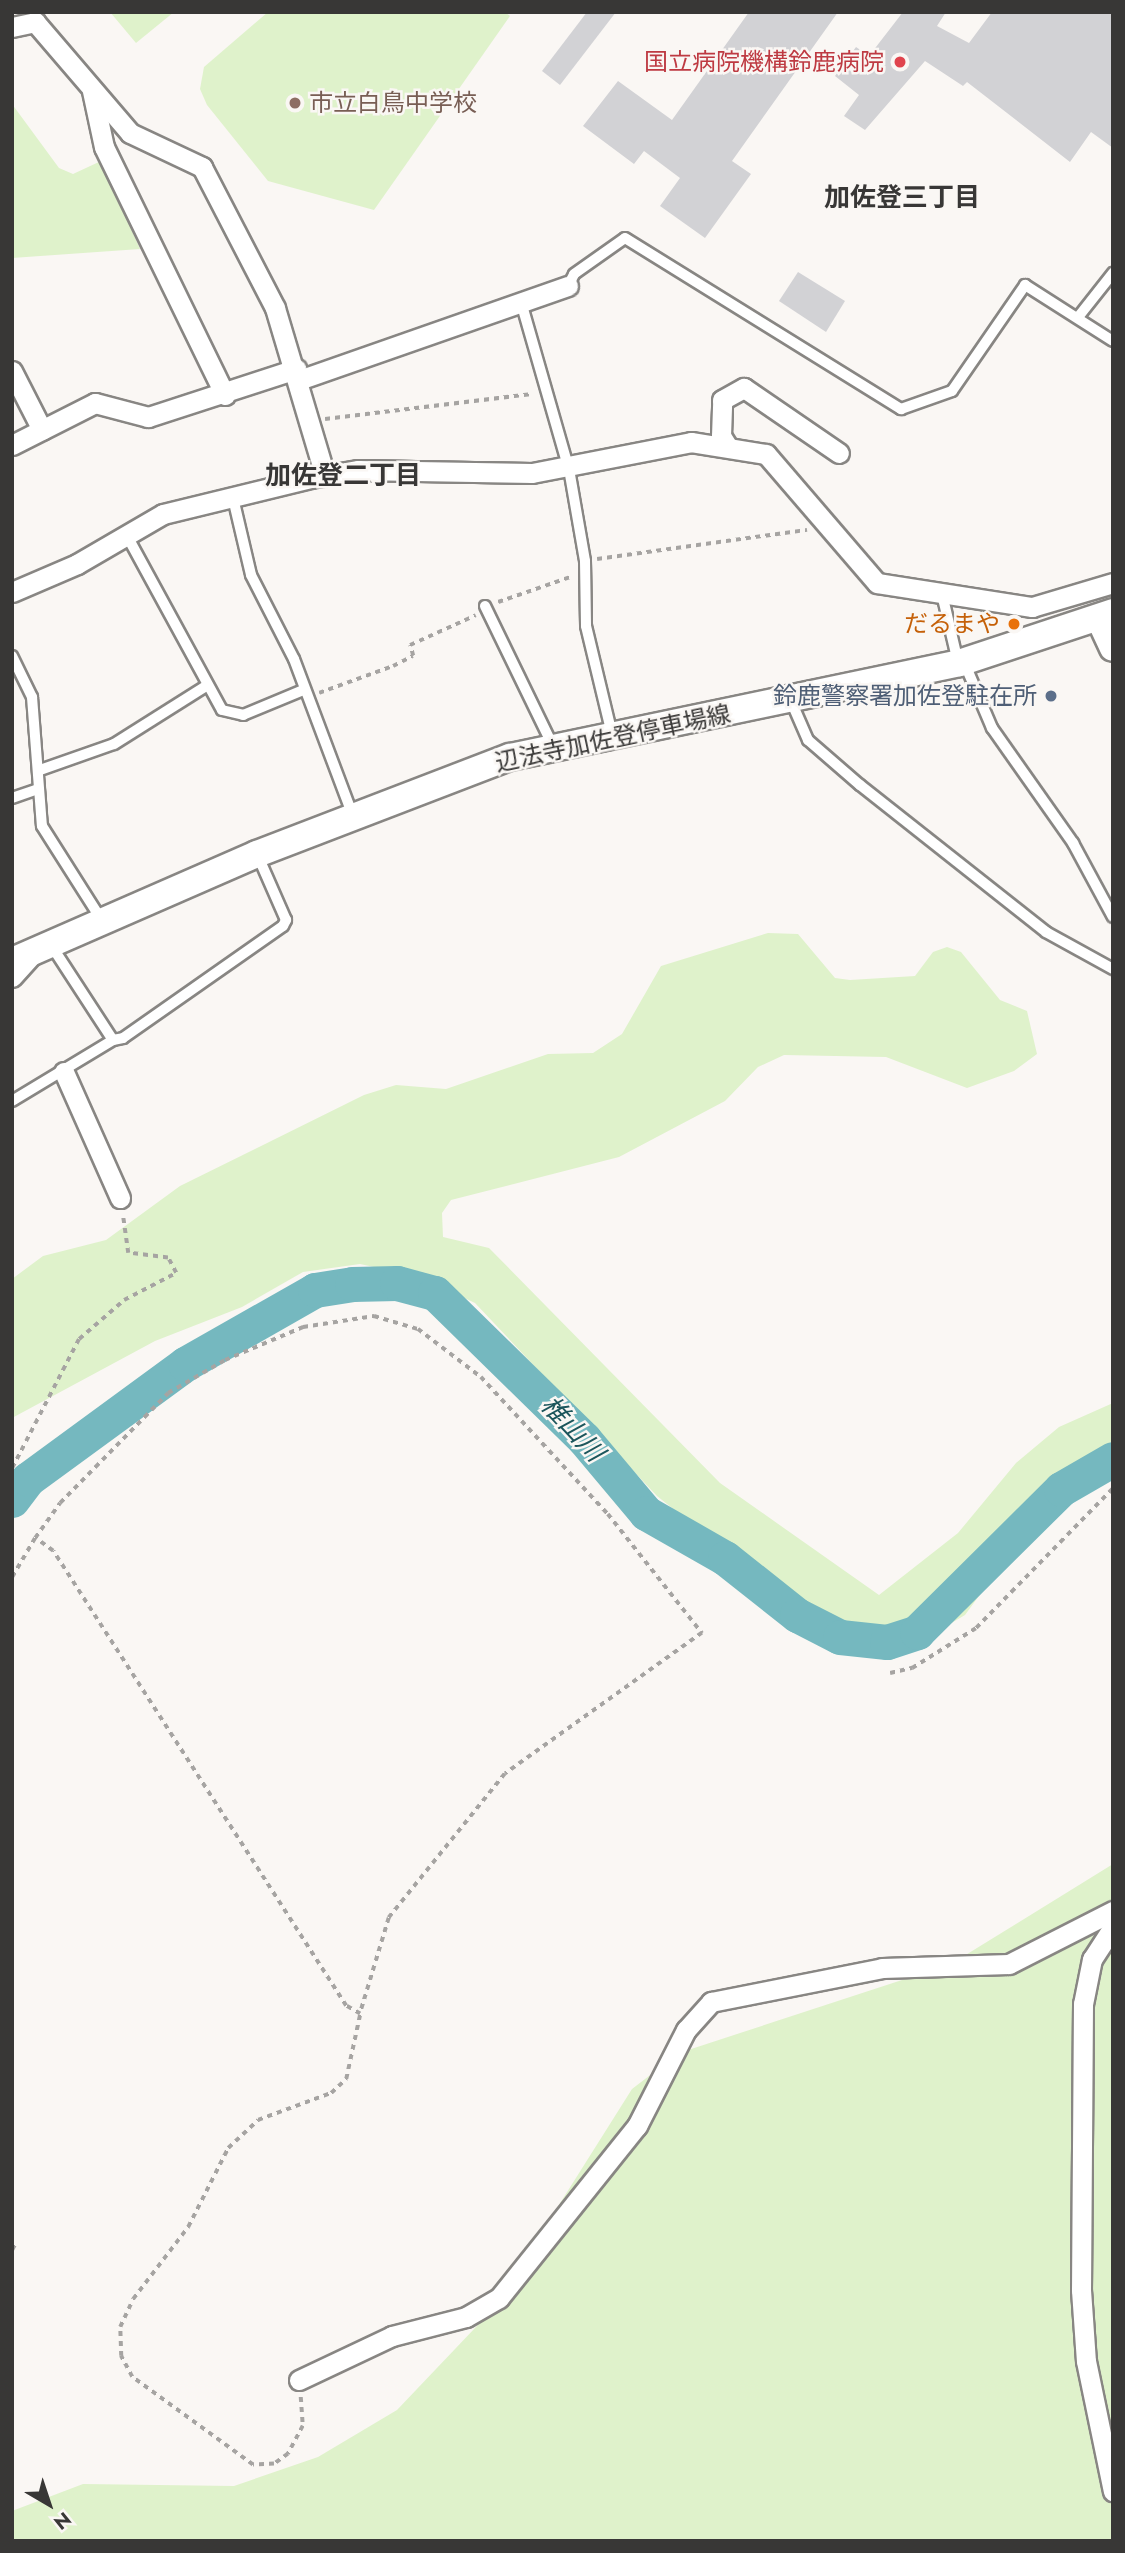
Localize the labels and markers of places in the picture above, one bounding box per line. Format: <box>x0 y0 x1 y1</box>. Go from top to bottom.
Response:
place label: 国立病院機構鈴鹿病院 <box>644 48 884 76</box>
marker: 国立病院機構鈴鹿病院 <box>890 52 910 72</box>
place label: 市立白鳥中学校 <box>309 89 477 117</box>
marker: 市立白鳥中学校 <box>287 95 303 111</box>
place label: だるまや <box>904 610 1000 638</box>
marker: だるまや <box>1006 616 1022 632</box>
place label: 鈴鹿警察署加佐登駐在所 <box>773 682 1037 710</box>
marker: 鈴鹿警察署加佐登駐在所 <box>1043 688 1059 704</box>

